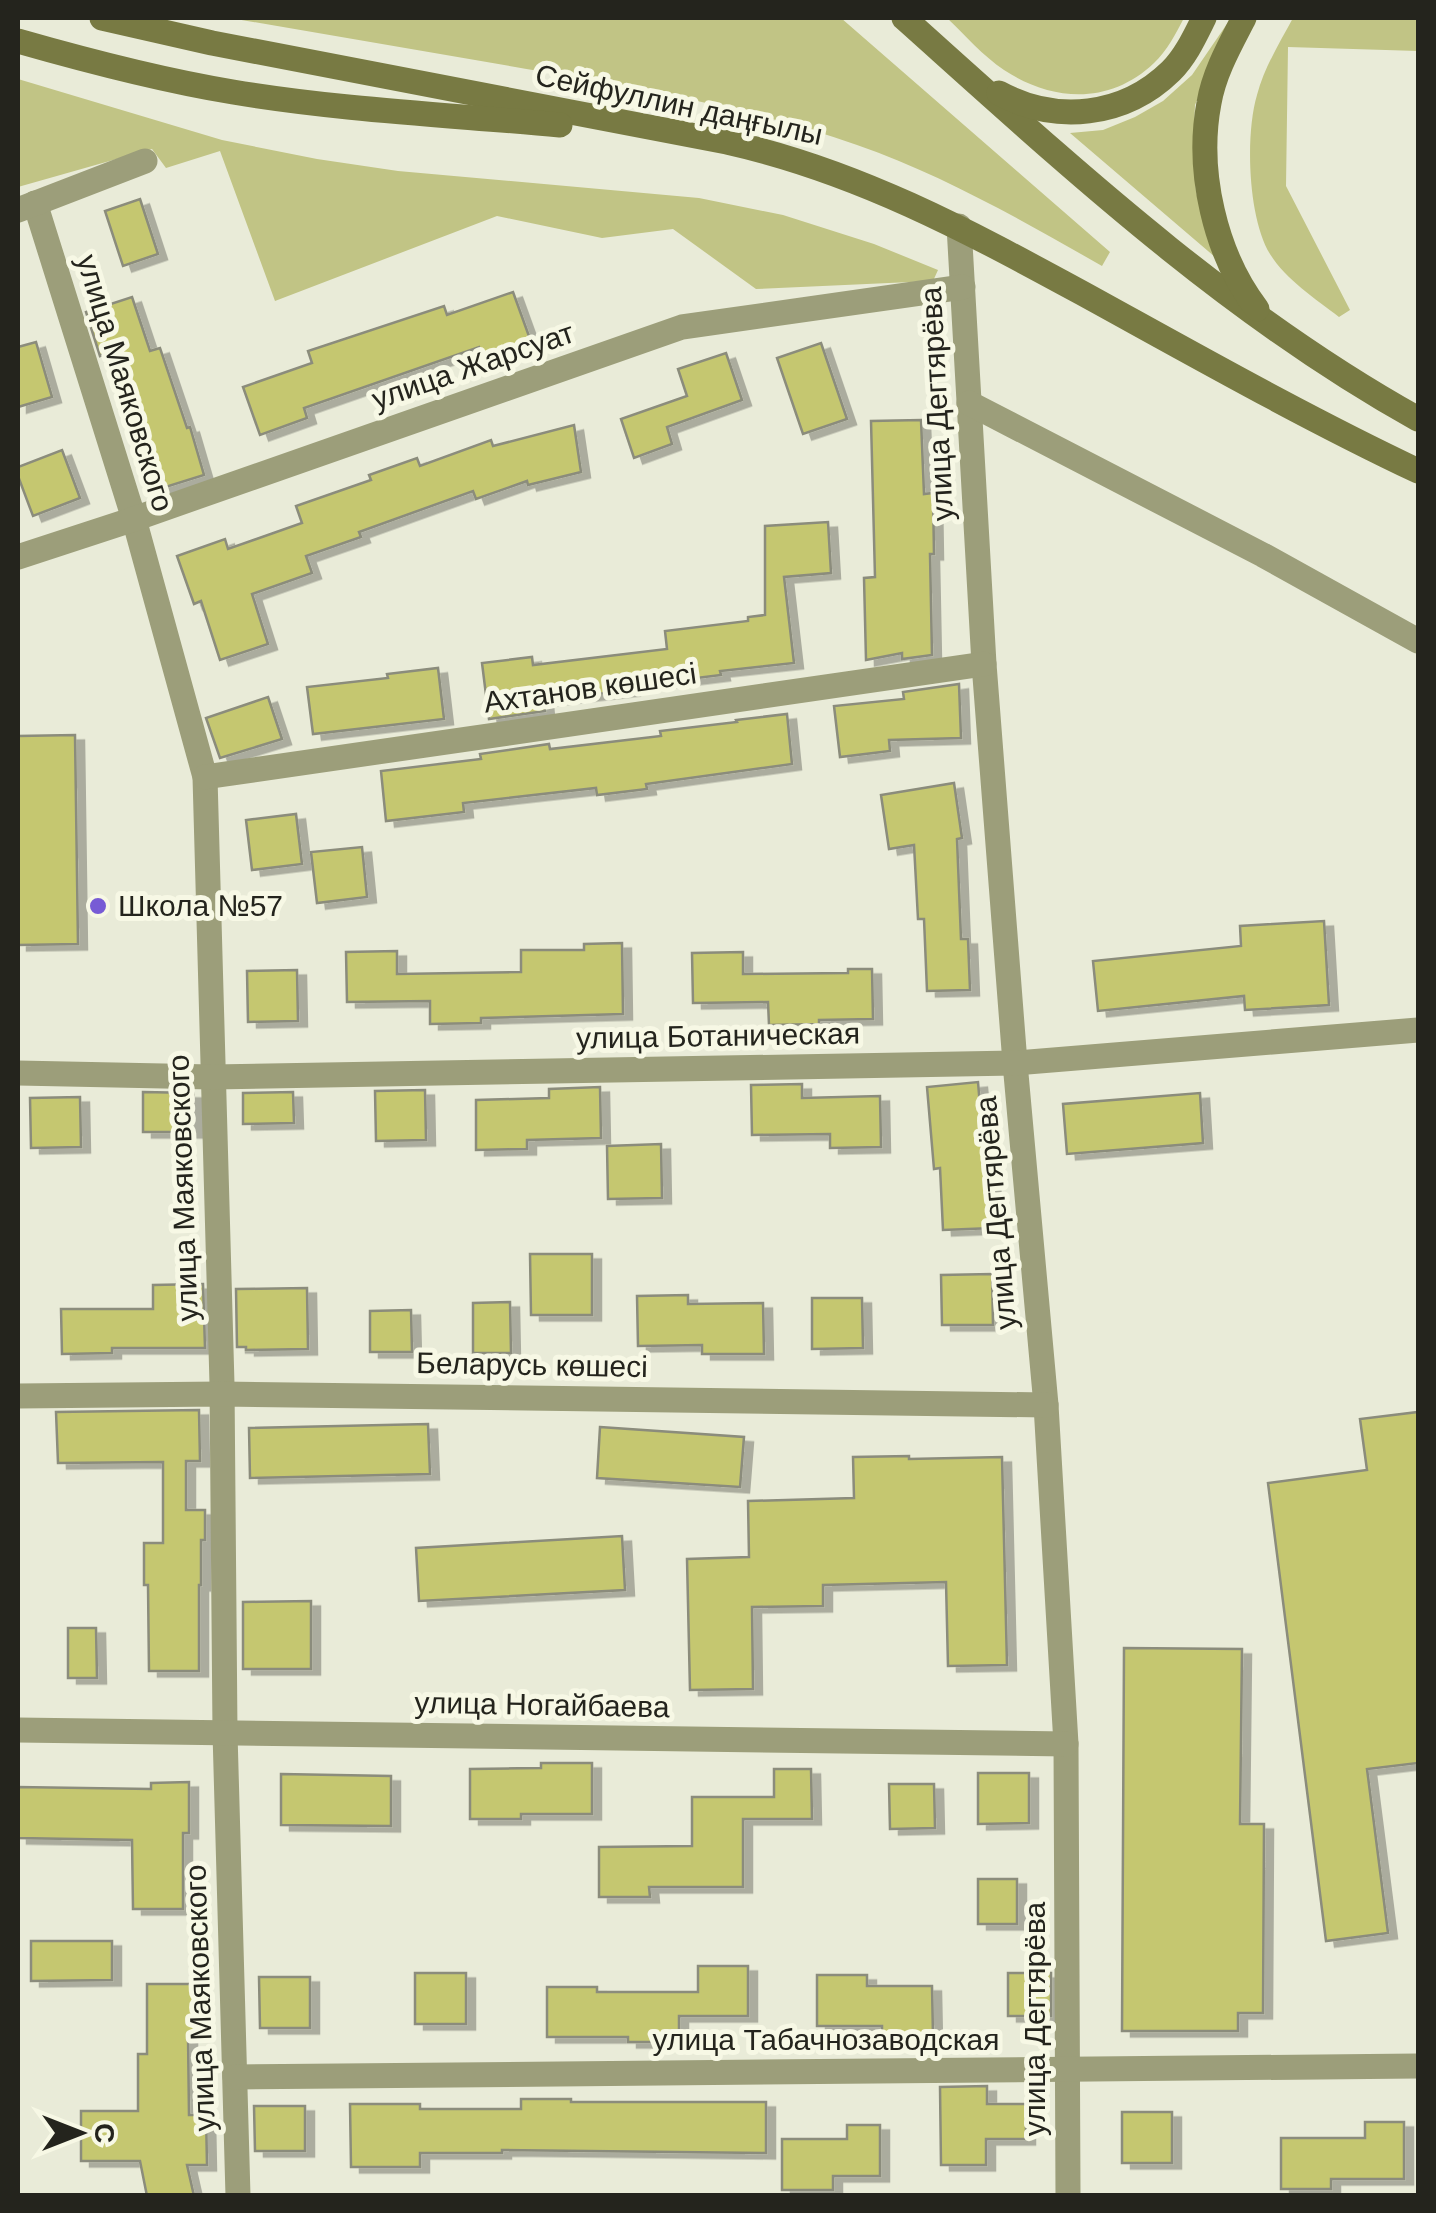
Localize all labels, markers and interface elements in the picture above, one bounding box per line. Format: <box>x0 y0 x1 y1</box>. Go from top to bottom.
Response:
street label: Сейфуллин даңғылы <box>532 58 826 151</box>
street label: улица Маяковского <box>71 250 180 515</box>
street label: улица Дегтярёва <box>914 286 959 522</box>
street label: улица Жарсуат <box>367 315 579 416</box>
street label: Ахтанов көшесі <box>481 656 698 719</box>
place label: Школа №57 <box>118 889 283 922</box>
marker: Школа №57 <box>87 895 109 917</box>
street label: улица Ботаническая <box>576 1017 860 1054</box>
street label: улица Маяковского <box>161 1054 204 1322</box>
street label: улица Дегтярёва <box>969 1095 1022 1331</box>
street label: Беларусь көшесі <box>416 1346 648 1383</box>
street label: улица Ногайбаева <box>414 1686 670 1723</box>
street label: улица Маяковского <box>178 1864 221 2132</box>
street label: улица Дегтярёва <box>1018 1901 1051 2136</box>
street label: улица Табачнозаводская <box>653 2023 999 2056</box>
north arrow <box>30 2083 130 2183</box>
text: С <box>89 2123 120 2143</box>

